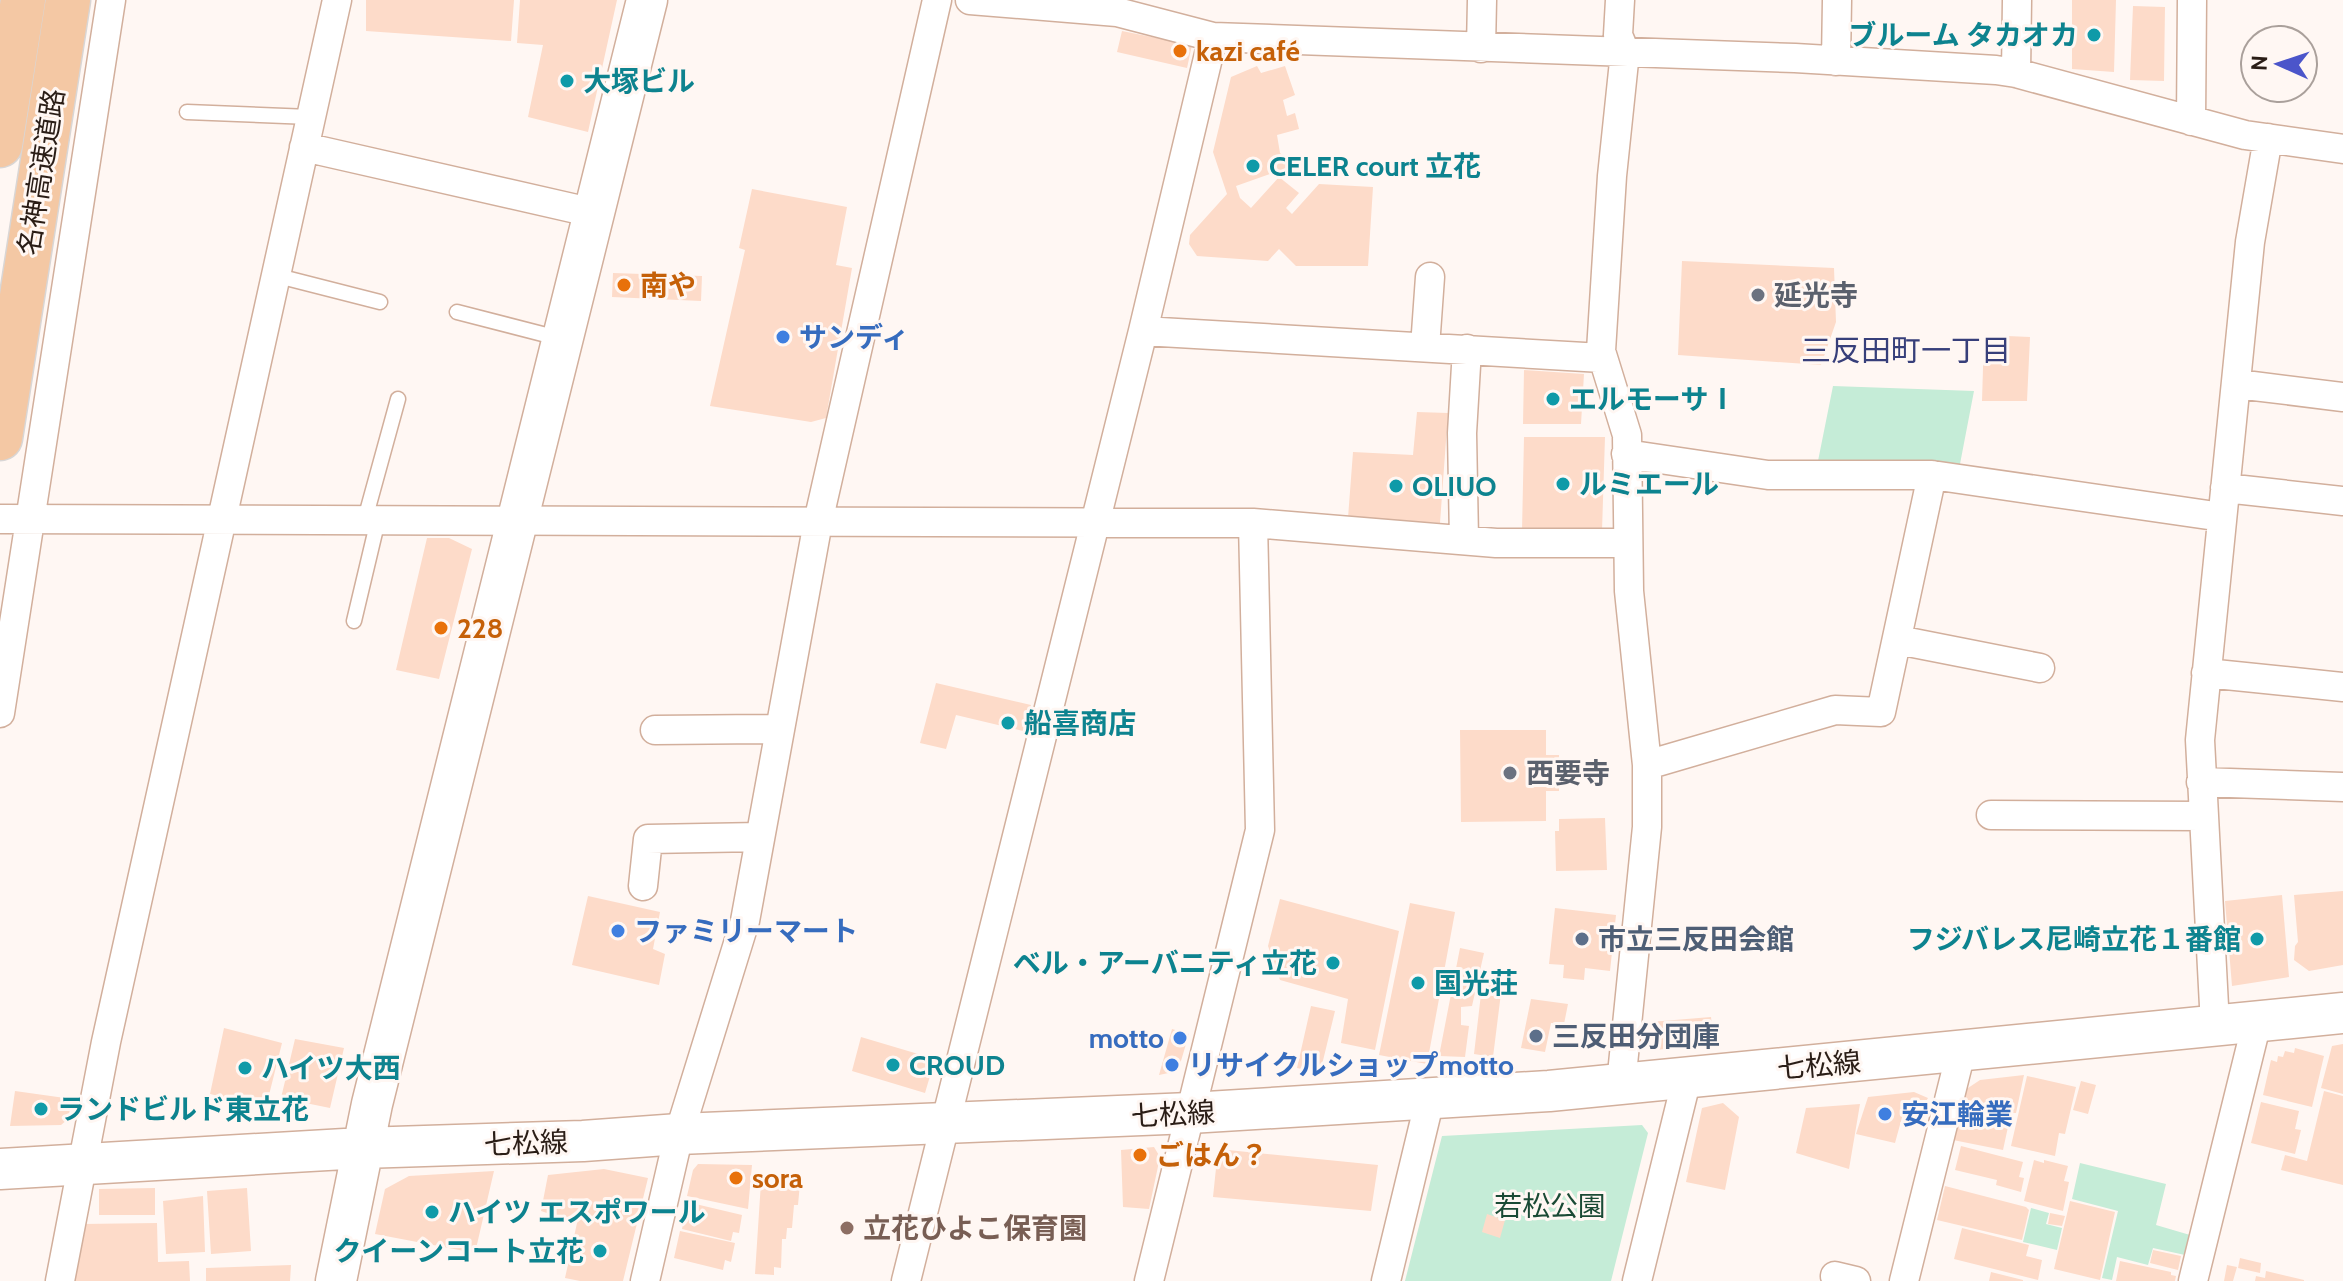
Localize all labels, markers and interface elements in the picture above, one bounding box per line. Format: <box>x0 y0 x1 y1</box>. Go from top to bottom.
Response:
place label: ブルーム タカオカ <box>1849 18 2078 52</box>
north arrow <box>2239 24 2319 104</box>
marker: ブルーム タカオカ <box>2085 26 2103 44</box>
place label: kazi café <box>1196 34 1300 68</box>
marker: kazi café <box>1171 42 1189 60</box>
text: N <box>2246 55 2273 71</box>
place label: 大塚ビル <box>583 64 695 98</box>
marker: 大塚ビル <box>558 72 576 90</box>
street label: 名神高速道路 <box>11 86 71 258</box>
place label: CELER court 立花 <box>1269 149 1481 183</box>
marker: CELER court 立花 <box>1244 157 1262 175</box>
place label: 南や <box>640 268 696 302</box>
marker: 南や <box>615 276 633 294</box>
place label: 延光寺 <box>1774 278 1858 312</box>
marker: 延光寺 <box>1749 286 1767 304</box>
place label: サンディ <box>799 320 909 354</box>
marker: サンディ <box>774 328 792 346</box>
district label: 三反田町一丁目 <box>1801 332 2011 369</box>
place label: エルモーサⅠ <box>1569 382 1736 416</box>
marker: エルモーサⅠ <box>1544 390 1562 408</box>
place label: ルミエール <box>1579 467 1719 501</box>
place label: OLIUO <box>1412 469 1497 503</box>
marker: ルミエール <box>1554 475 1572 493</box>
marker: OLIUO <box>1387 477 1405 495</box>
place label: 228 <box>457 611 504 645</box>
marker: 228 <box>432 619 450 637</box>
place label: 船喜商店 <box>1024 706 1136 740</box>
marker: 船喜商店 <box>999 714 1017 732</box>
place label: 西要寺 <box>1526 756 1610 790</box>
marker: 西要寺 <box>1501 764 1519 782</box>
place label: ファミリーマート <box>634 914 858 948</box>
marker: ファミリーマート <box>609 922 627 940</box>
place label: 市立三反田会館 <box>1598 922 1794 956</box>
place label: フジバレス尼崎立花１番館 <box>1907 922 2241 956</box>
marker: 市立三反田会館 <box>1573 930 1591 948</box>
marker: フジバレス尼崎立花１番館 <box>2248 930 2266 948</box>
place label: ベル・アーバニティ立花 <box>1013 946 1317 980</box>
marker: ベル・アーバニティ立花 <box>1324 954 1342 972</box>
place label: 国光荘 <box>1434 966 1518 1000</box>
marker: 国光荘 <box>1409 974 1427 992</box>
place label: 三反田分団庫 <box>1552 1019 1720 1053</box>
place label: motto <box>1089 1021 1164 1055</box>
marker: 三反田分団庫 <box>1527 1027 1545 1045</box>
marker: motto <box>1171 1029 1189 1047</box>
street label: 七松線 <box>1776 1044 1862 1086</box>
place label: CROUD <box>909 1048 1005 1082</box>
place label: リサイクルショップmotto <box>1188 1048 1514 1082</box>
place label: ハイツ大西 <box>261 1051 400 1085</box>
marker: CROUD <box>884 1056 902 1074</box>
marker: リサイクルショップmotto <box>1163 1056 1181 1074</box>
marker: ハイツ大西 <box>236 1059 254 1077</box>
place label: ランドビルド東立花 <box>57 1092 309 1126</box>
street label: 七松線 <box>1130 1095 1216 1133</box>
place label: 安江輪業 <box>1901 1097 2013 1131</box>
marker: ランドビルド東立花 <box>32 1100 50 1118</box>
marker: 安江輪業 <box>1876 1105 1894 1123</box>
street label: 七松線 <box>483 1125 569 1161</box>
place label: ごはん？ <box>1156 1138 1268 1172</box>
marker: ごはん？ <box>1131 1146 1149 1164</box>
place label: sora <box>752 1161 803 1195</box>
marker: sora <box>727 1169 745 1187</box>
park label: 若松公園 <box>1494 1189 1606 1223</box>
place label: ハイツ エスポワール <box>448 1195 706 1229</box>
marker: ハイツ エスポワール <box>423 1203 441 1221</box>
place label: 立花ひよこ保育園 <box>863 1211 1087 1245</box>
marker: 立花ひよこ保育園 <box>838 1219 856 1237</box>
place label: クイーンコート立花 <box>333 1234 584 1268</box>
marker: クイーンコート立花 <box>591 1242 609 1260</box>

